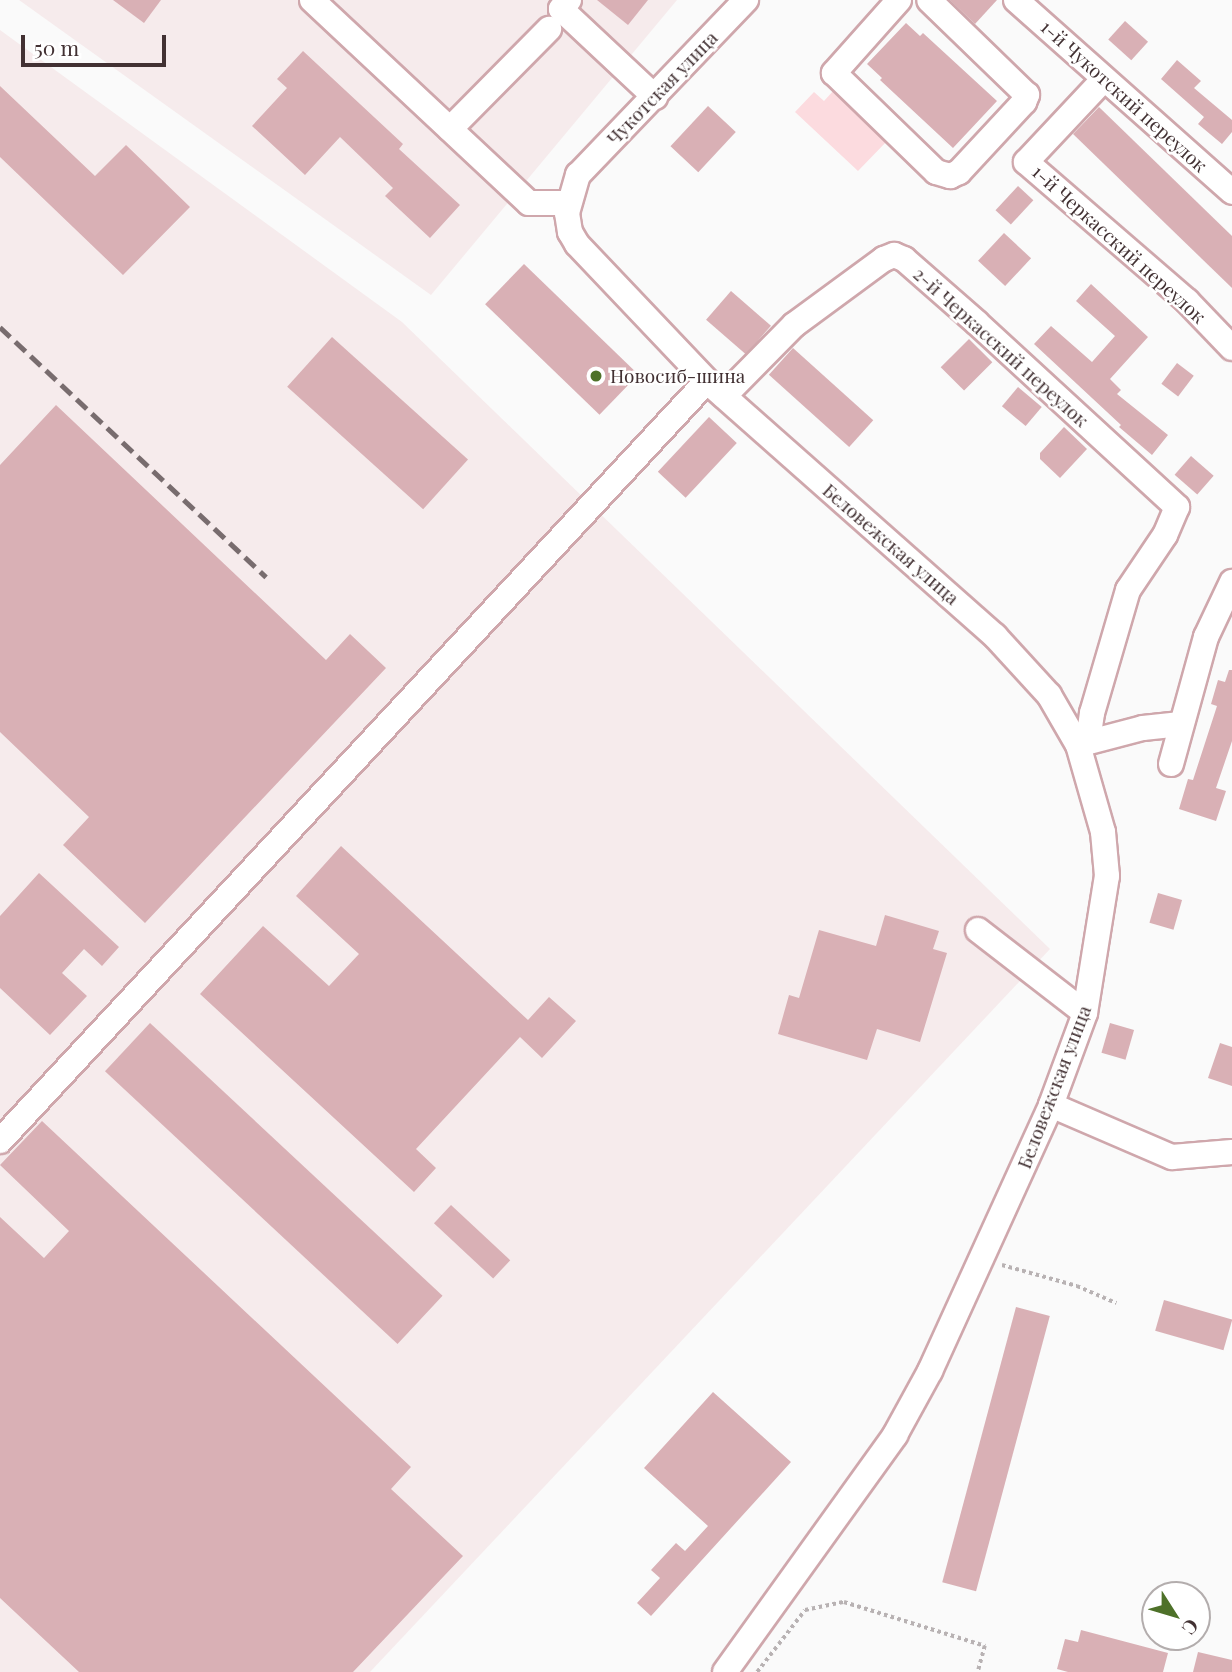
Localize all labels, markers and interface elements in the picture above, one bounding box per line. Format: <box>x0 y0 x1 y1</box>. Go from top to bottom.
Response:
street label: 1-й Чукотский переулок <box>1036 15 1212 177</box>
scale bar <box>24 21 170 65</box>
street label: Чукотская улица <box>602 26 722 150</box>
text: 50 m <box>34 33 79 61</box>
street label: 1-й Черкасский переулок <box>1028 160 1210 328</box>
street label: 2-й Черкасский переулок <box>909 262 1093 432</box>
place label: Новосиб-шина <box>610 365 745 387</box>
marker: Новосиб-шина <box>588 368 604 384</box>
street label: Беловежская улица <box>818 479 964 609</box>
street label: Беловежская улица <box>1012 1002 1096 1172</box>
north arrow <box>1141 1581 1211 1651</box>
text: С <box>1177 1614 1206 1641</box>

